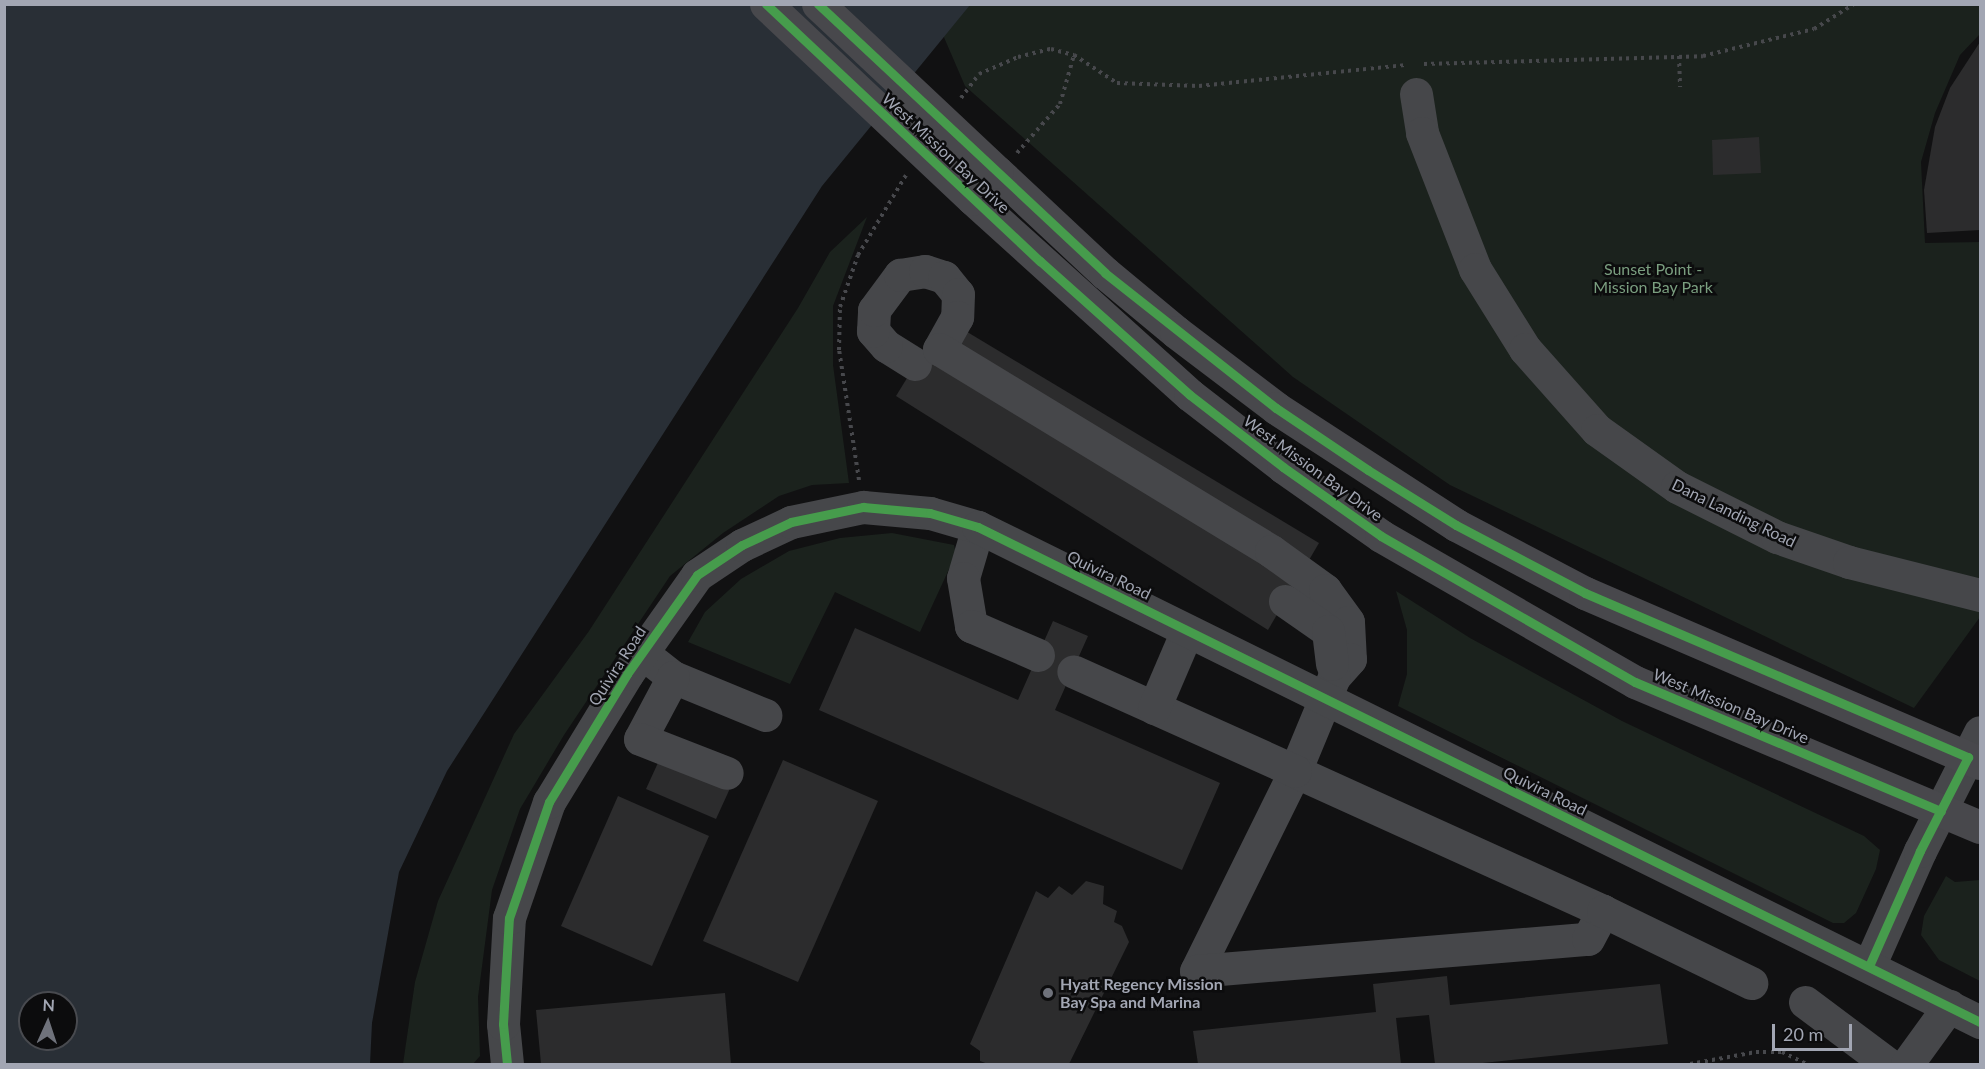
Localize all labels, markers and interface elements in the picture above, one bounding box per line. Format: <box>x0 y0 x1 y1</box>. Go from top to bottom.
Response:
street label: West Mission Bay Drive <box>878 89 1014 217</box>
park label: Sunset Point - Mission Bay Park <box>1593 259 1713 297</box>
street label: West Mission Bay Drive <box>1240 411 1386 525</box>
street label: Dana Landing Road <box>1669 475 1799 551</box>
street label: Quivira Road <box>1064 546 1154 604</box>
street label: Quivira Road <box>584 623 650 709</box>
street label: West Mission Bay Drive <box>1650 664 1812 748</box>
street label: Quivira Road <box>1500 762 1590 820</box>
place label: Hyatt Regency Mission Bay Spa and Marina <box>1060 974 1223 1012</box>
marker: Hyatt Regency Mission Bay Spa and Marina <box>1041 986 1055 1000</box>
north arrow <box>18 991 78 1051</box>
text: N <box>42 995 56 1014</box>
scale bar <box>1775 1012 1854 1050</box>
text: 20 m <box>1783 1023 1823 1045</box>

